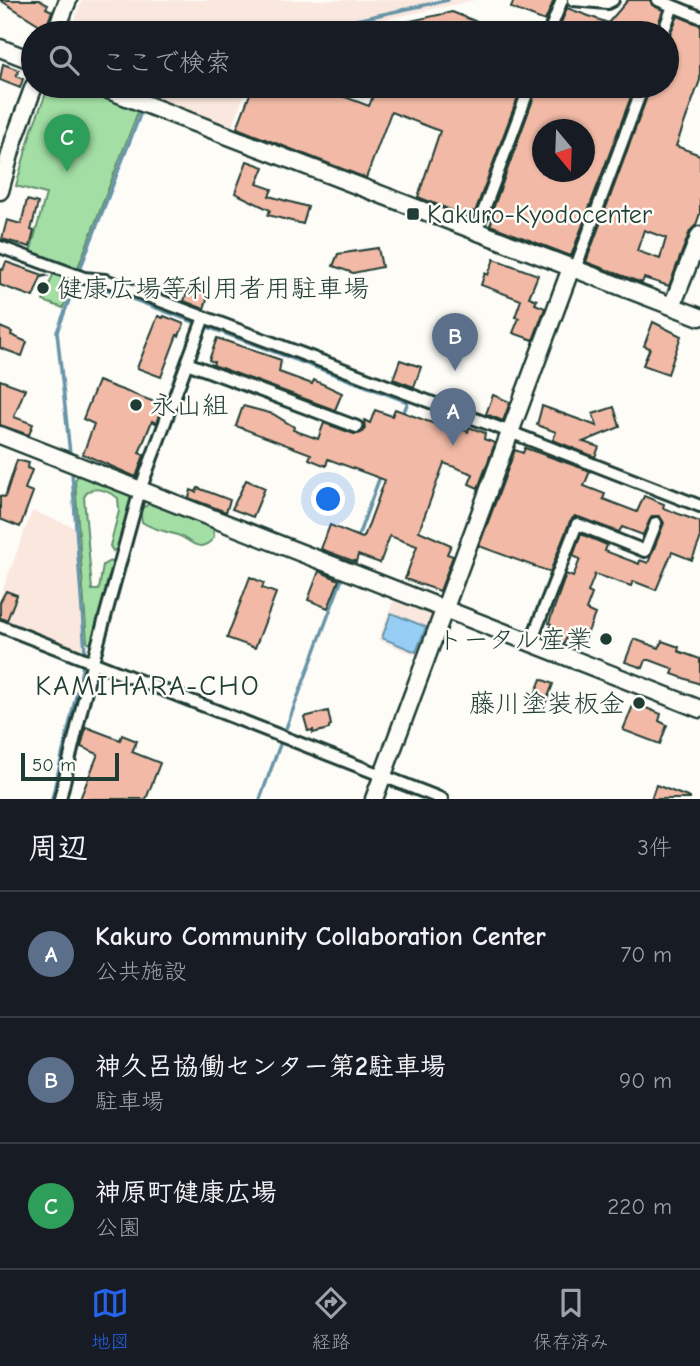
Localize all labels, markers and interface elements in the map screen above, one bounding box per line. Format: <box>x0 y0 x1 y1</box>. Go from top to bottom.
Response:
search box <box>21 21 679 98</box>
icon: search <box>45 41 83 79</box>
text: ここで検索 <box>101 48 231 78</box>
pin: C <box>44 114 90 172</box>
north arrow <box>532 119 595 182</box>
place label: Kakuro-Kyodocenter <box>427 200 653 230</box>
marker: Kakuro-Kyodocenter <box>405 206 421 222</box>
place label: 健康広場等利用者用駐車場 <box>57 274 369 304</box>
marker: 健康広場等利用者用駐車場 <box>35 280 51 296</box>
pin: B <box>432 313 478 371</box>
pin: A <box>430 388 476 446</box>
place label: 永山組 <box>150 391 228 421</box>
marker: 永山組 <box>128 397 144 413</box>
your location <box>311 482 345 516</box>
place label: トータル産業 <box>437 625 592 655</box>
marker: トータル産業 <box>598 631 614 647</box>
district label: KAMIHARA-CHO <box>35 670 261 702</box>
place label: 藤川塗装板金 <box>469 689 625 719</box>
marker: 藤川塗装板金 <box>631 695 647 711</box>
scale bar <box>21 750 119 782</box>
text: 50 m <box>32 754 76 776</box>
text: 周辺 <box>28 831 88 866</box>
text: 3件 <box>637 834 672 861</box>
text: Kakuro Community Collaboration Center <box>95 922 546 952</box>
text: A <box>45 941 57 968</box>
text: 70 m <box>620 941 672 968</box>
text: 公共施設 <box>95 958 187 985</box>
text: 神久呂協働センター第2駐車場 <box>95 1052 446 1082</box>
text: B <box>44 1067 58 1094</box>
text: 90 m <box>619 1067 672 1094</box>
text: 駐車場 <box>95 1088 164 1115</box>
text: 神原町健康広場 <box>95 1178 277 1208</box>
text: C <box>44 1193 58 1220</box>
text: 220 m <box>607 1193 672 1220</box>
text: 公園 <box>95 1214 141 1241</box>
tab: 地図 <box>91 1284 129 1353</box>
tab: 経路 <box>312 1284 350 1353</box>
tab: 保存済み <box>533 1284 609 1353</box>

